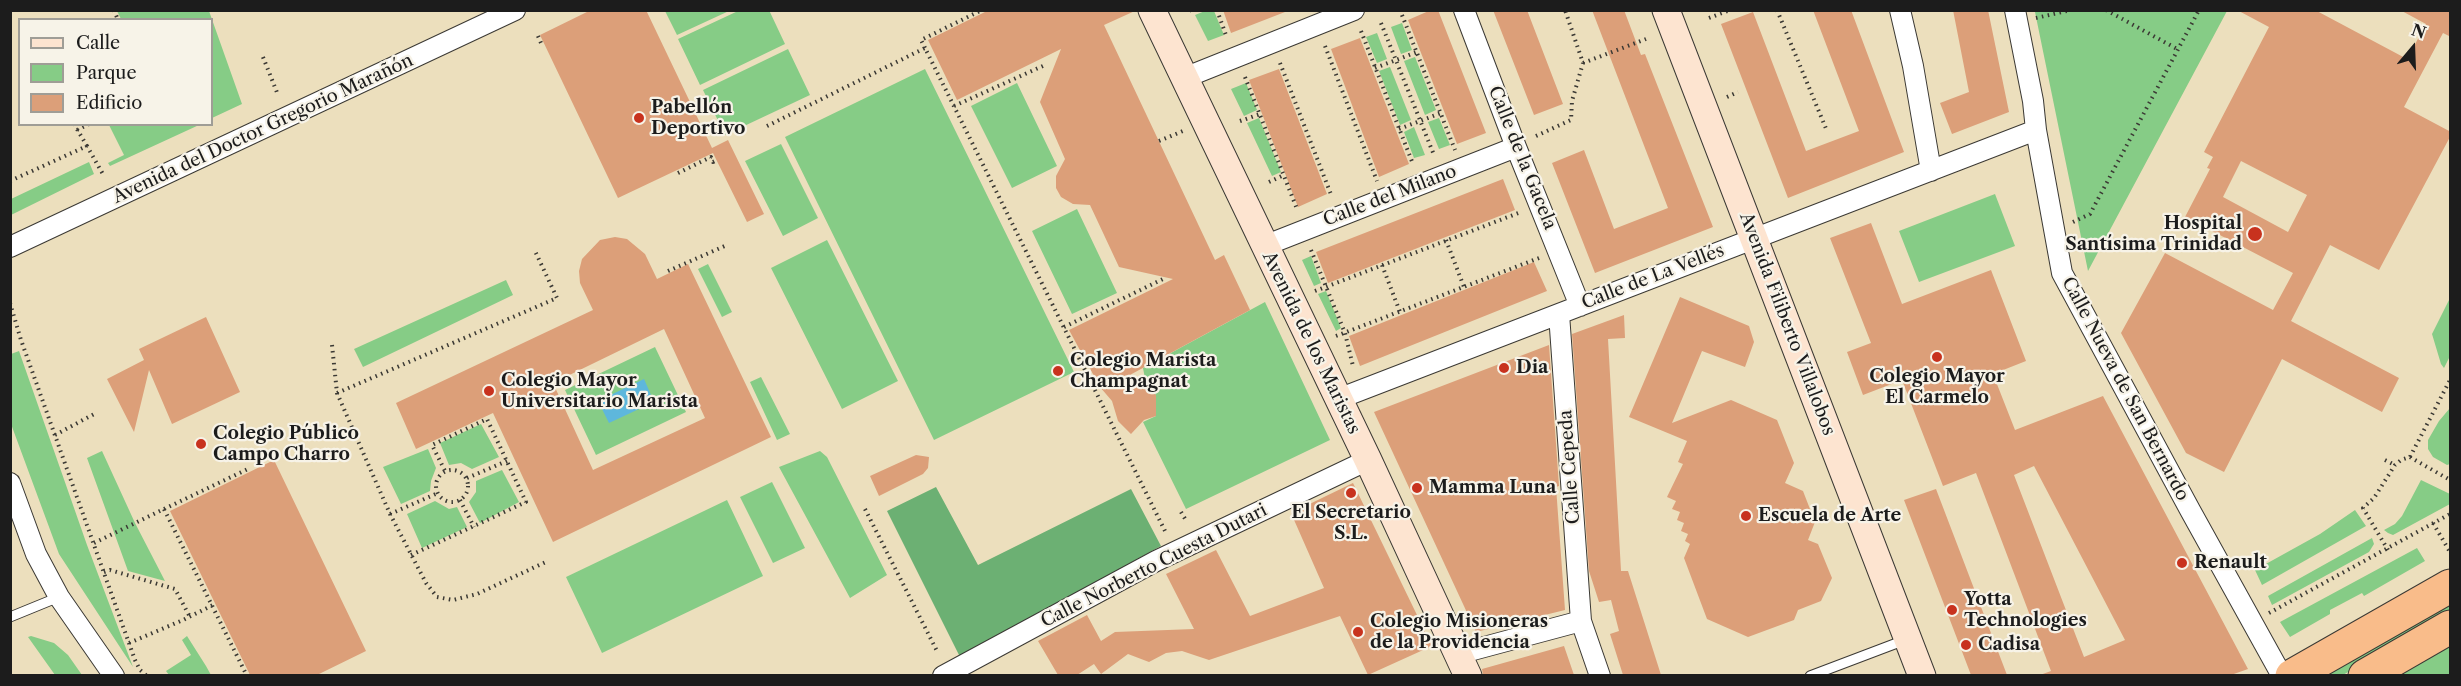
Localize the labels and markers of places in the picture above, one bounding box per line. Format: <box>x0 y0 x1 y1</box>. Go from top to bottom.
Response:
place label: Pabellón Deportivo <box>651 97 745 140</box>
marker: Pabellón Deportivo <box>632 111 646 125</box>
place label: Hospital Santísima Trinidad <box>2065 213 2242 256</box>
marker: Hospital Santísima Trinidad <box>2246 225 2264 243</box>
place label: Colegio Marista Champagnat <box>1070 350 1216 392</box>
marker: Colegio Mayor El Carmelo <box>1930 350 1944 364</box>
place label: Dia <box>1516 357 1548 379</box>
marker: Dia <box>1497 361 1511 375</box>
marker: Colegio Marista Champagnat <box>1051 364 1065 378</box>
place label: Colegio Mayor El Carmelo <box>1869 366 2005 409</box>
place label: Colegio Mayor Universitario Marista <box>501 370 698 412</box>
marker: Colegio Mayor Universitario Marista <box>482 384 496 398</box>
place label: Colegio Público Campo Charro <box>213 423 359 466</box>
marker: Colegio Público Campo Charro <box>194 437 208 451</box>
place label: Mamma Luna <box>1429 477 1556 499</box>
marker: Mamma Luna <box>1410 481 1424 495</box>
marker: El Secretario S.L. <box>1344 486 1358 500</box>
place label: El Secretario S.L. <box>1291 502 1411 544</box>
place label: Escuela de Arte <box>1758 505 1901 527</box>
marker: Escuela de Arte <box>1739 509 1753 523</box>
place label: Renault <box>2194 552 2267 574</box>
marker: Renault <box>2175 556 2189 570</box>
place label: Yotta Technologies <box>1964 589 2087 632</box>
marker: Yotta Technologies <box>1945 603 1959 617</box>
place label: Colegio Misioneras de la Providencia <box>1370 611 1548 654</box>
marker: Colegio Misioneras de la Providencia <box>1351 625 1365 639</box>
place label: Cadisa <box>1978 634 2040 656</box>
marker: Cadisa <box>1959 638 1973 652</box>

